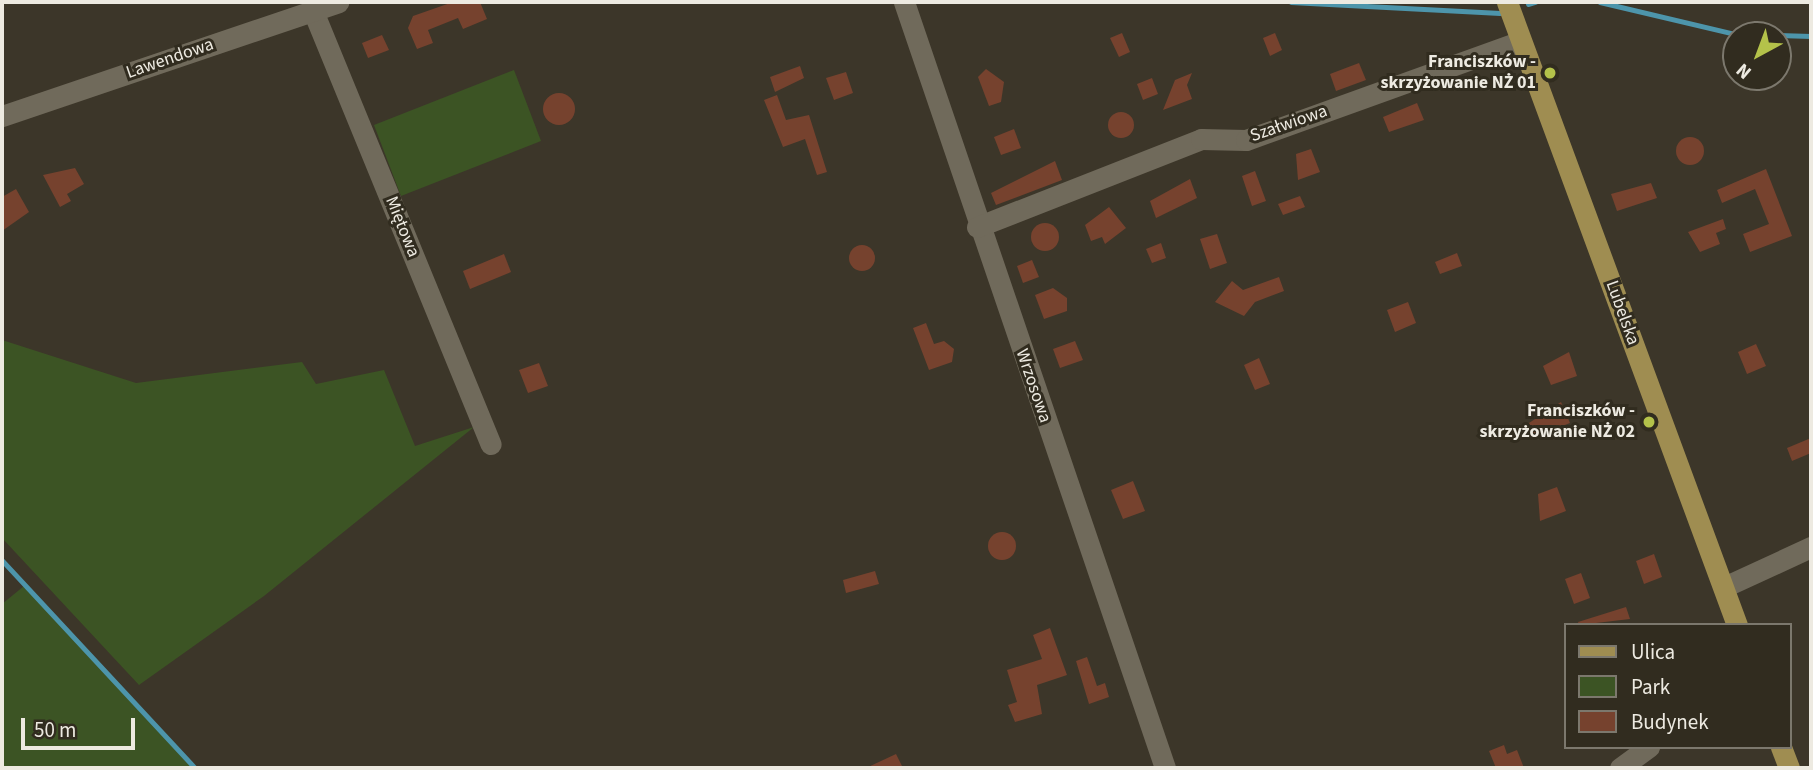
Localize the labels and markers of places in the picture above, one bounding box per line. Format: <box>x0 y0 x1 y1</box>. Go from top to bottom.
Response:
place label: Franciszków - skrzyżowanie NŻ 01 <box>1380 52 1536 94</box>
marker: Franciszków - skrzyżowanie NŻ 01 <box>1542 65 1558 81</box>
place label: Franciszków - skrzyżowanie NŻ 02 <box>1479 401 1635 444</box>
marker: Franciszków - skrzyżowanie NŻ 02 <box>1641 414 1657 430</box>

